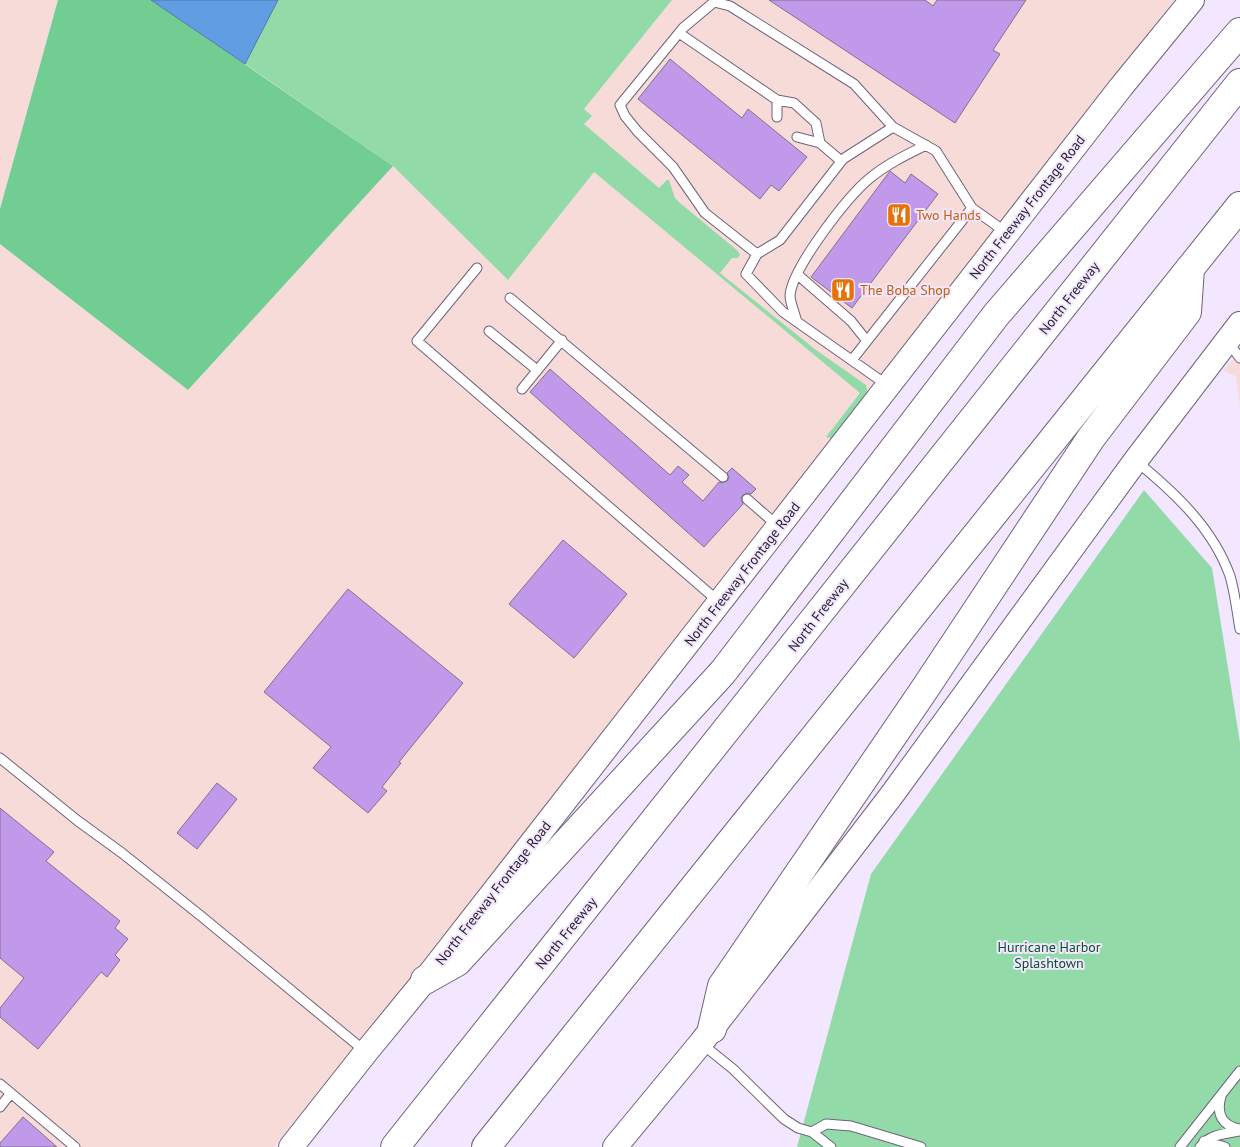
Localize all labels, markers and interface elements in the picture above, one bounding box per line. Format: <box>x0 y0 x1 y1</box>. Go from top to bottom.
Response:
street label: North Freeway Frontage Road <box>965 131 1089 283</box>
restaurant icon: Two Hands <box>886 202 912 228</box>
place label: Two Hands <box>916 206 981 224</box>
street label: North Freeway <box>1035 257 1103 338</box>
restaurant icon: The Boba Shop <box>830 277 856 303</box>
place label: The Boba Shop <box>860 281 950 299</box>
street label: North Freeway Frontage Road <box>680 498 804 650</box>
street label: North Freeway <box>784 574 852 655</box>
street label: North Freeway Frontage Road <box>431 817 555 969</box>
street label: North Freeway <box>531 893 601 973</box>
park label: Hurricane Harbor Splashtown <box>998 938 1101 972</box>

